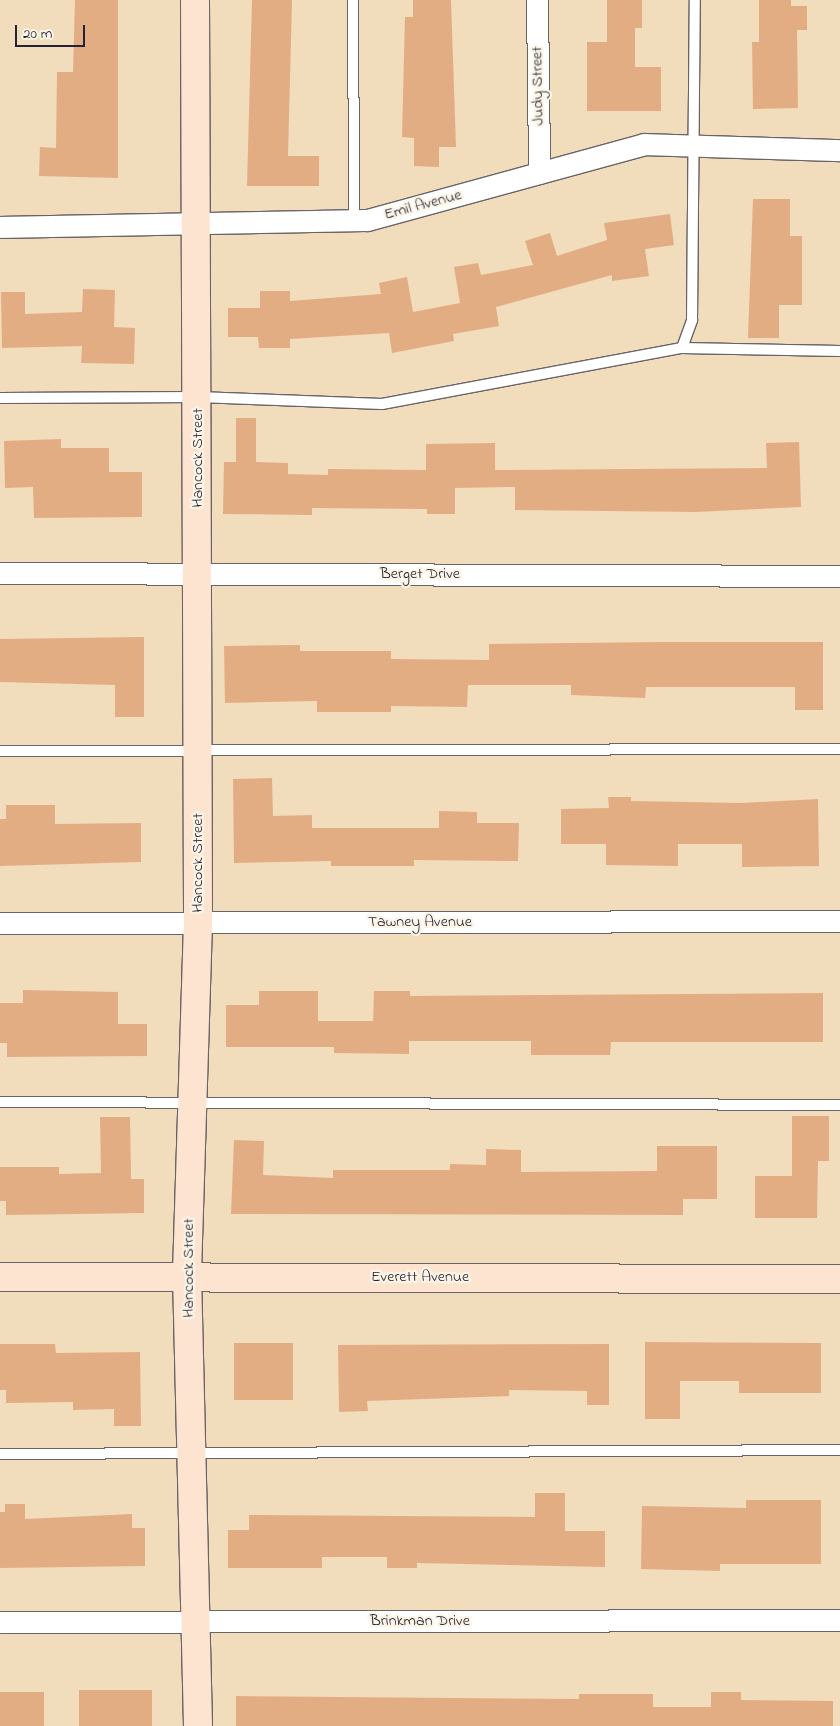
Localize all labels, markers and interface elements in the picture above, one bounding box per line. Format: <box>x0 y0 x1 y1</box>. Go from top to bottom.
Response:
scale bar <box>18 15 88 47</box>
text: 20 m <box>23 23 52 45</box>
street label: Judy Street <box>528 46 548 126</box>
street label: Emil Avenue <box>382 185 464 225</box>
street label: Hancock Street <box>188 408 208 508</box>
street label: Berget Drive <box>380 564 460 584</box>
street label: Hancock Street <box>188 813 208 913</box>
street label: Tawney Avenue <box>368 912 472 932</box>
street label: Hancock Street <box>179 1218 199 1318</box>
street label: Everett Avenue <box>371 1267 469 1287</box>
street label: Brinkman Drive <box>370 1611 470 1631</box>

